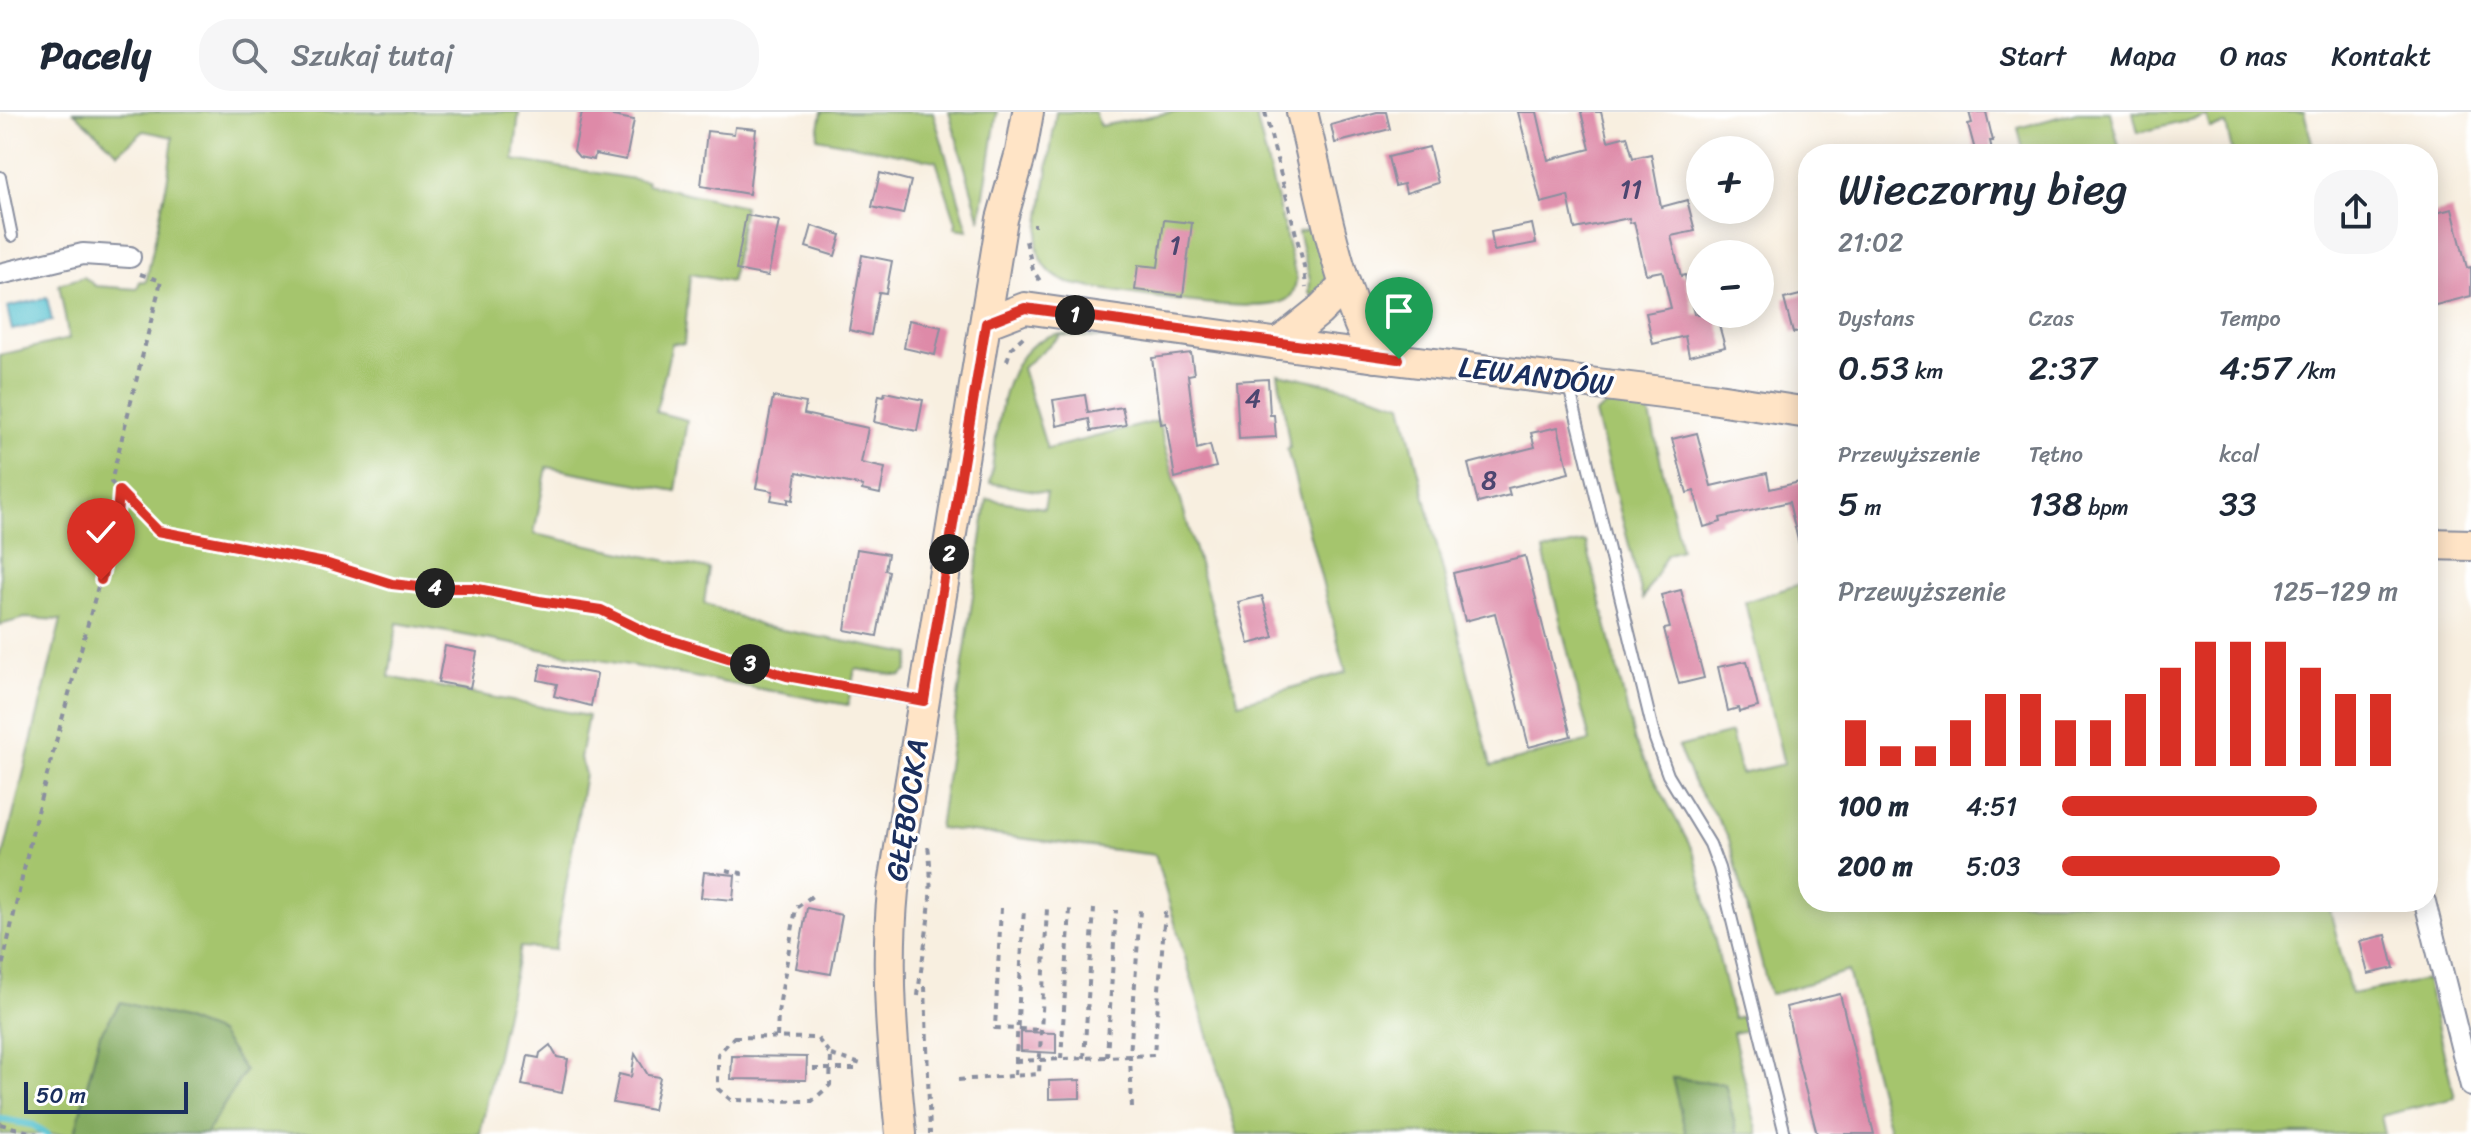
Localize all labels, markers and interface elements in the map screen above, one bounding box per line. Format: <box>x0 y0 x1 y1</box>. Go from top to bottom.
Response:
search box <box>199 19 759 91</box>
text: Pacely <box>40 22 151 89</box>
text: Szukaj tutaj <box>291 28 454 82</box>
text: Start <box>1999 31 2066 80</box>
text: Mapa <box>2110 31 2176 80</box>
text: O nas <box>2220 31 2287 80</box>
text: Kontakt <box>2331 31 2431 80</box>
icon: search <box>227 33 271 77</box>
map controls <box>1686 136 1774 328</box>
button: + <box>1686 136 1774 224</box>
text: Wieczorny bieg <box>1838 150 2128 228</box>
house number: 11 <box>1620 166 1642 212</box>
button: share <box>2314 170 2398 254</box>
text: 21:02 <box>1838 219 1903 265</box>
house number: 1 <box>1169 222 1181 268</box>
button: − <box>1686 240 1774 328</box>
pin <box>1365 277 1433 359</box>
icon: arrive <box>1377 289 1421 333</box>
pin: 1 <box>1055 295 1095 335</box>
text: 1 <box>1070 295 1080 334</box>
text: Dystans <box>1838 299 1915 338</box>
text: Czas <box>2029 299 2074 338</box>
text: Tempo <box>2219 299 2281 338</box>
text: 0.53 <box>1838 338 1909 398</box>
text: 2:37 <box>2029 338 2097 398</box>
text: 4:57 <box>2219 338 2291 398</box>
street label: LEWANDÓW <box>1456 340 1617 412</box>
text: km <box>1909 352 1944 391</box>
text: /km <box>2291 352 2336 391</box>
house number: 4 <box>1245 375 1261 421</box>
text: Przewyższenie <box>1838 435 1980 474</box>
text: Tętno <box>2029 435 2083 474</box>
text: kcal <box>2219 435 2259 474</box>
house number: 8 <box>1481 457 1497 503</box>
text: 5 <box>1838 474 1859 534</box>
text: 138 <box>2029 474 2082 534</box>
text: 33 <box>2219 474 2257 534</box>
text: m <box>1859 488 1881 527</box>
text: bpm <box>2082 488 2129 527</box>
pin <box>67 498 135 580</box>
icon: check <box>79 510 123 554</box>
pin: 2 <box>929 534 969 574</box>
text: 2 <box>943 534 955 573</box>
pin: 4 <box>415 568 455 608</box>
text: 4 <box>428 568 442 607</box>
text: Przewyższenie <box>1838 568 2006 614</box>
text: 125–129 m <box>2272 568 2398 614</box>
pin: 3 <box>730 644 770 684</box>
text: 3 <box>744 644 756 683</box>
street label: GŁĘBOCKA <box>869 735 945 885</box>
text: 100 m <box>1838 783 1909 829</box>
text: 4:51 <box>1966 783 2017 829</box>
text: 200 m <box>1838 843 1913 889</box>
text: 5:03 <box>1966 843 2020 889</box>
text: 50 m <box>36 1076 86 1115</box>
scale bar <box>24 1078 188 1114</box>

